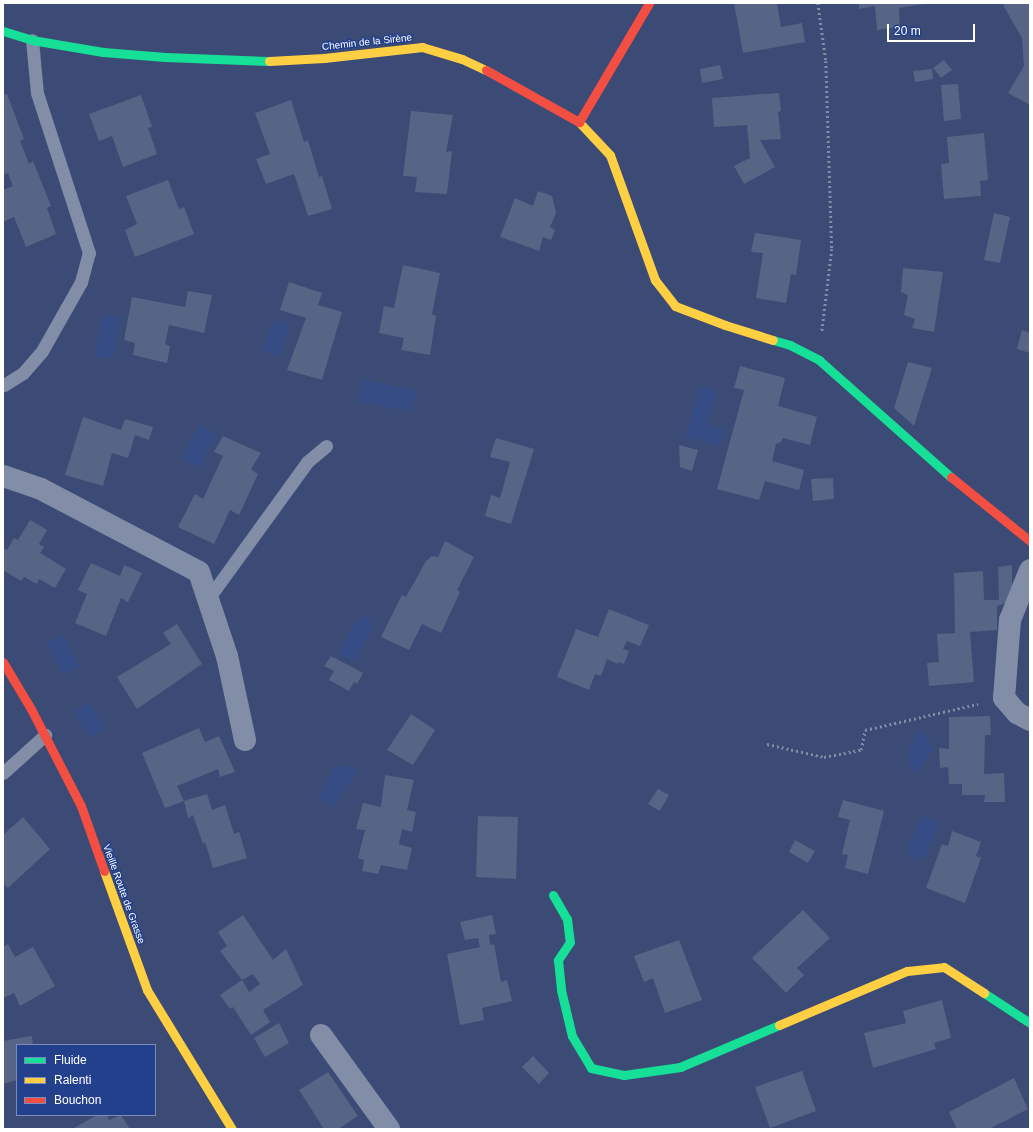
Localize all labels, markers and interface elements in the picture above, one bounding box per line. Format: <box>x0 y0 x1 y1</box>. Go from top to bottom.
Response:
scale bar <box>889 16 977 42</box>
text: 20 m <box>894 24 921 38</box>
street label: Chemin de la Sirène <box>321 31 413 53</box>
street label: Vieille Route de Grasse <box>100 843 148 945</box>
legend <box>16 1044 156 1116</box>
text: Fluide <box>54 1053 87 1067</box>
text: Ralenti <box>54 1073 91 1087</box>
text: Bouchon <box>54 1093 101 1107</box>

